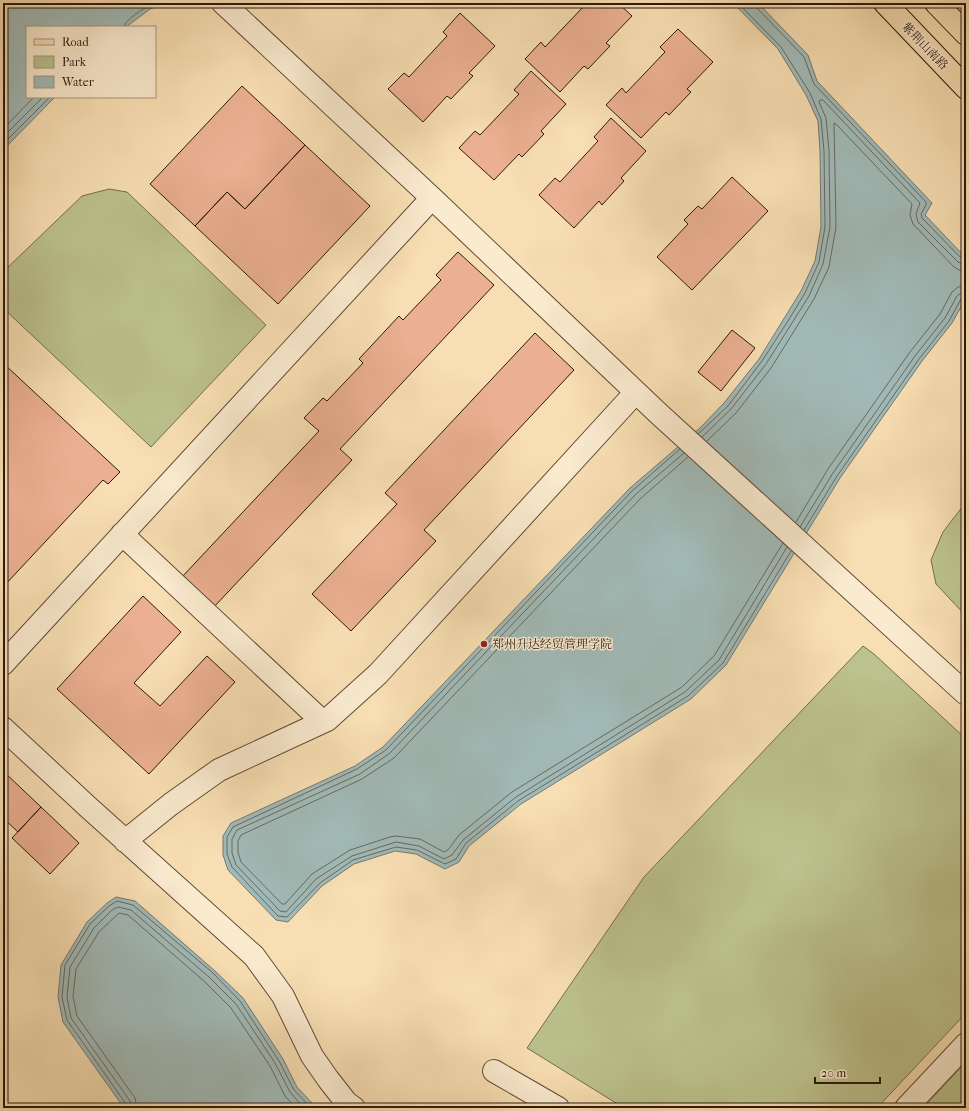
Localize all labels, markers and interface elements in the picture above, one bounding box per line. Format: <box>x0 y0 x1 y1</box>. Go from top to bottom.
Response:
street label: 紫荆山南路 <box>899 20 951 72</box>
legend <box>26 26 156 98</box>
text: Road <box>62 35 89 49</box>
text: Park <box>62 55 87 69</box>
text: Water <box>61 75 95 89</box>
place label: 郑州升达经贸管理学院 <box>492 637 612 651</box>
marker: 郑州升达经贸管理学院 <box>479 639 489 649</box>
scale bar <box>815 1059 880 1085</box>
text: 20 m <box>821 1066 846 1080</box>

